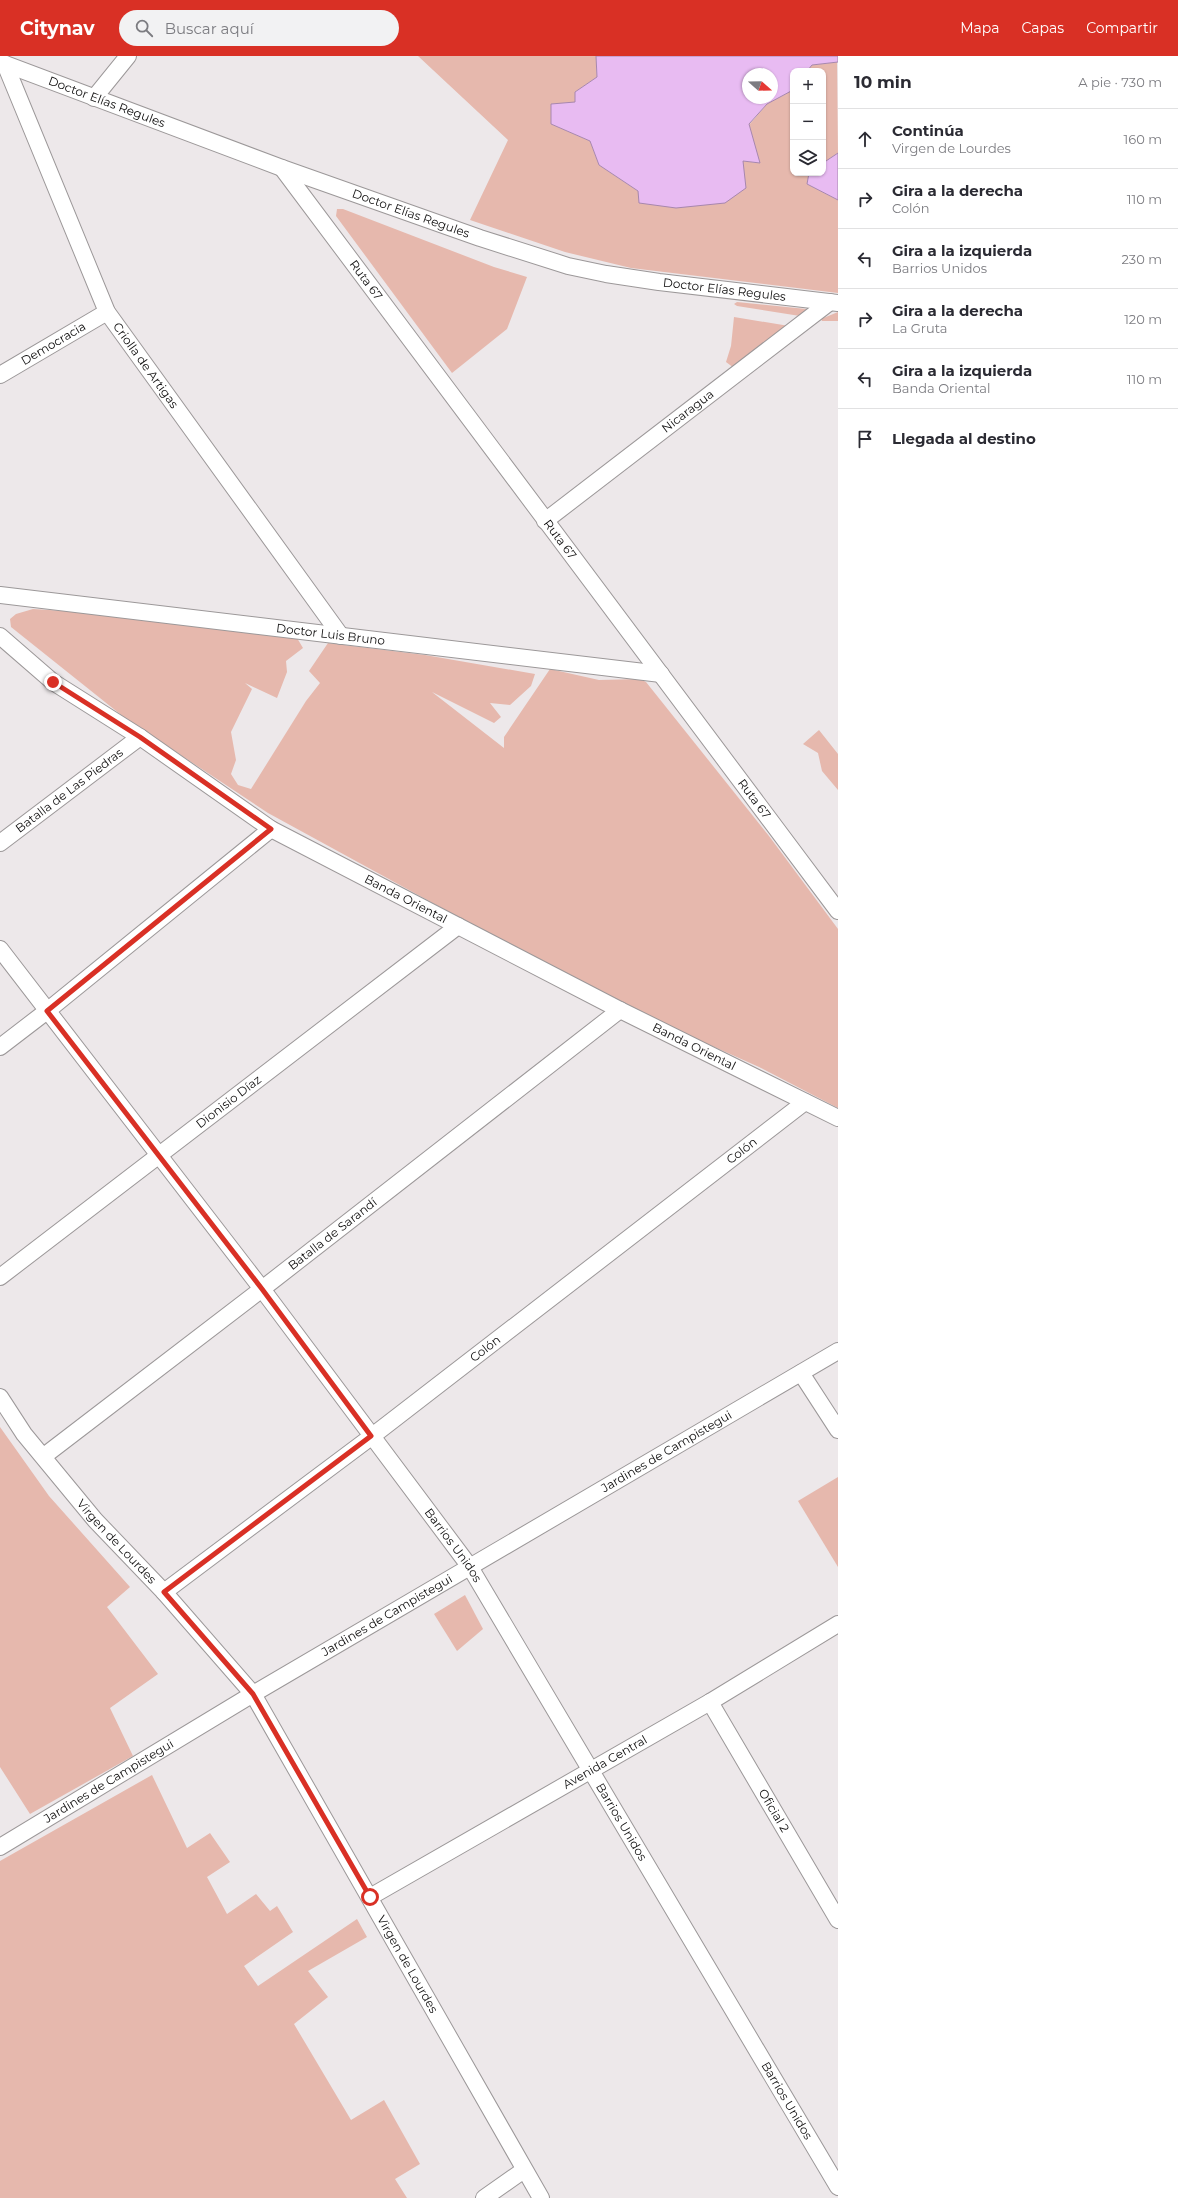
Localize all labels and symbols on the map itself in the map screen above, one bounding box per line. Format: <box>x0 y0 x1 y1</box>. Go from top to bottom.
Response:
north arrow <box>742 68 778 104</box>
street label: Doctor Elías Regules <box>46 73 168 130</box>
street label: Doctor Elías Regules <box>350 185 472 241</box>
street label: Ruta 67 <box>347 257 386 303</box>
street label: Doctor Elías Regules <box>662 275 787 304</box>
street label: Democracia <box>18 318 88 368</box>
street label: Criolla de Artigas <box>110 319 182 411</box>
street label: Nicaragua <box>658 386 716 436</box>
street label: Ruta 67 <box>541 516 580 562</box>
street label: Doctor Luis Bruno <box>276 620 386 648</box>
route end <box>44 673 62 691</box>
street label: Batalla de Las Piedras <box>12 745 126 836</box>
street label: Ruta 67 <box>735 776 774 821</box>
street label: Banda Oriental <box>362 871 450 926</box>
street label: Banda Oriental <box>650 1019 738 1073</box>
street label: Dionisio Díaz <box>193 1072 264 1131</box>
street label: Colón <box>723 1134 760 1167</box>
street label: Batalla de Sarandí <box>285 1194 380 1273</box>
street label: Colón <box>467 1332 503 1365</box>
street label: Jardines de Campistegui <box>597 1407 734 1496</box>
street label: Virgen de Lourdes <box>74 1496 160 1587</box>
street label: Barrios Unidos <box>422 1505 485 1585</box>
street label: Jardines de Campistegui <box>318 1571 455 1660</box>
street label: Avenida Central <box>560 1732 650 1792</box>
street label: Jardines de Campistegui <box>40 1736 176 1826</box>
street label: Barrios Unidos <box>593 1780 651 1863</box>
street label: Oficial 2 <box>756 1786 793 1835</box>
route start <box>361 1888 379 1906</box>
street label: Virgen de Lourdes <box>374 1913 442 2016</box>
street label: Barrios Unidos <box>758 2059 816 2142</box>

